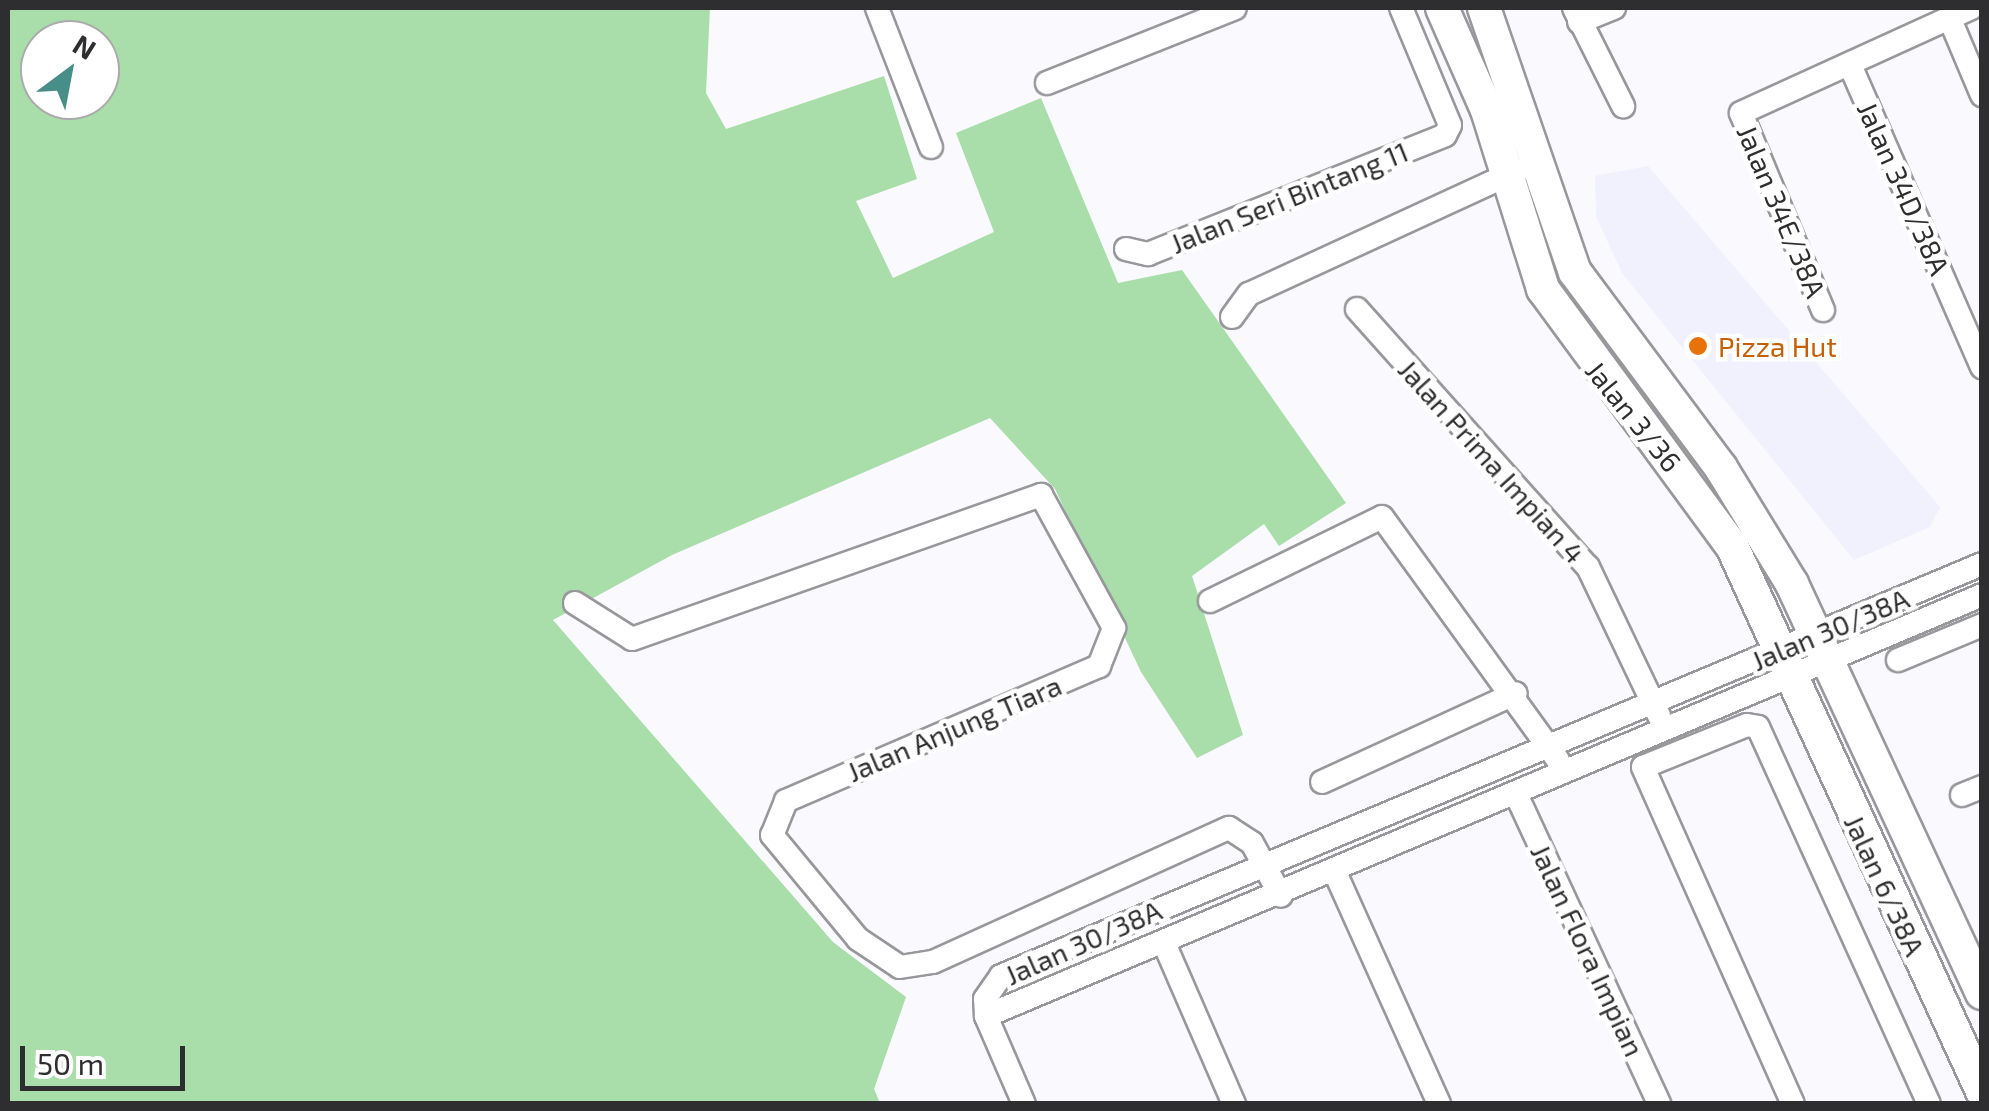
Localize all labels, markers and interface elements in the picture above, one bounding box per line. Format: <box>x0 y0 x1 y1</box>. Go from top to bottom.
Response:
north arrow <box>20 20 120 120</box>
text: N <box>67 26 102 66</box>
street label: Jalan 34D/38A <box>1851 96 1957 280</box>
street label: Jalan 34E/38A <box>1731 120 1833 302</box>
street label: Jalan Seri Bintang 11 <box>1165 134 1413 260</box>
place label: Pizza Hut <box>1718 329 1837 363</box>
marker: Pizza Hut <box>1687 335 1709 357</box>
street label: Jalan Prima Impian 4 <box>1392 352 1592 570</box>
street label: Jalan 3/36 <box>1579 354 1689 478</box>
street label: Jalan 30/38A <box>1746 581 1914 677</box>
street label: Jalan Anjung Tiara <box>841 667 1067 789</box>
street label: Jalan 6/38A <box>1838 809 1932 961</box>
street label: Jalan Flora Impian <box>1524 839 1652 1061</box>
street label: Jalan 30/38A <box>999 892 1167 992</box>
scale bar <box>25 1026 190 1088</box>
text: 50 m <box>37 1045 104 1081</box>

